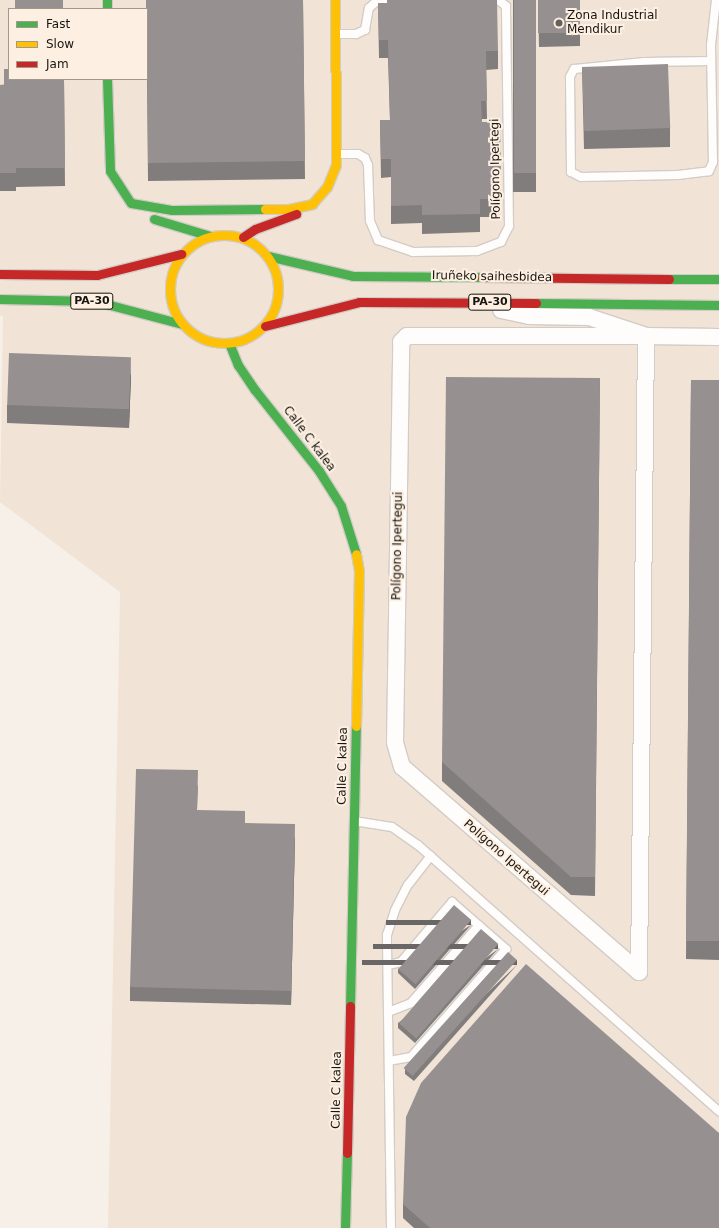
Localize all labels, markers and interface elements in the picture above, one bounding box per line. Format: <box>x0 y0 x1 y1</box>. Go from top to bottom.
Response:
legend <box>8 8 148 80</box>
place label: Zona Industrial Mendikur <box>567 9 658 37</box>
text: Fast <box>46 17 70 31</box>
marker: Zona Industrial Mendikur <box>554 18 564 28</box>
text: Slow <box>46 37 74 51</box>
text: Jam <box>46 57 69 71</box>
street label: Polígono Ipertegi <box>488 118 504 220</box>
street label: Iruñeko saihesbidea <box>432 269 552 285</box>
road number: PA-30 <box>70 292 114 310</box>
road number: PA-30 <box>468 293 512 311</box>
street label: Calle C kalea <box>280 404 338 474</box>
street label: Polígono Ipertegui <box>390 492 406 600</box>
street label: Calle C kalea <box>335 727 351 805</box>
street label: Polígono Ipertegui <box>460 817 552 899</box>
street label: Calle C kalea <box>329 1051 345 1129</box>

